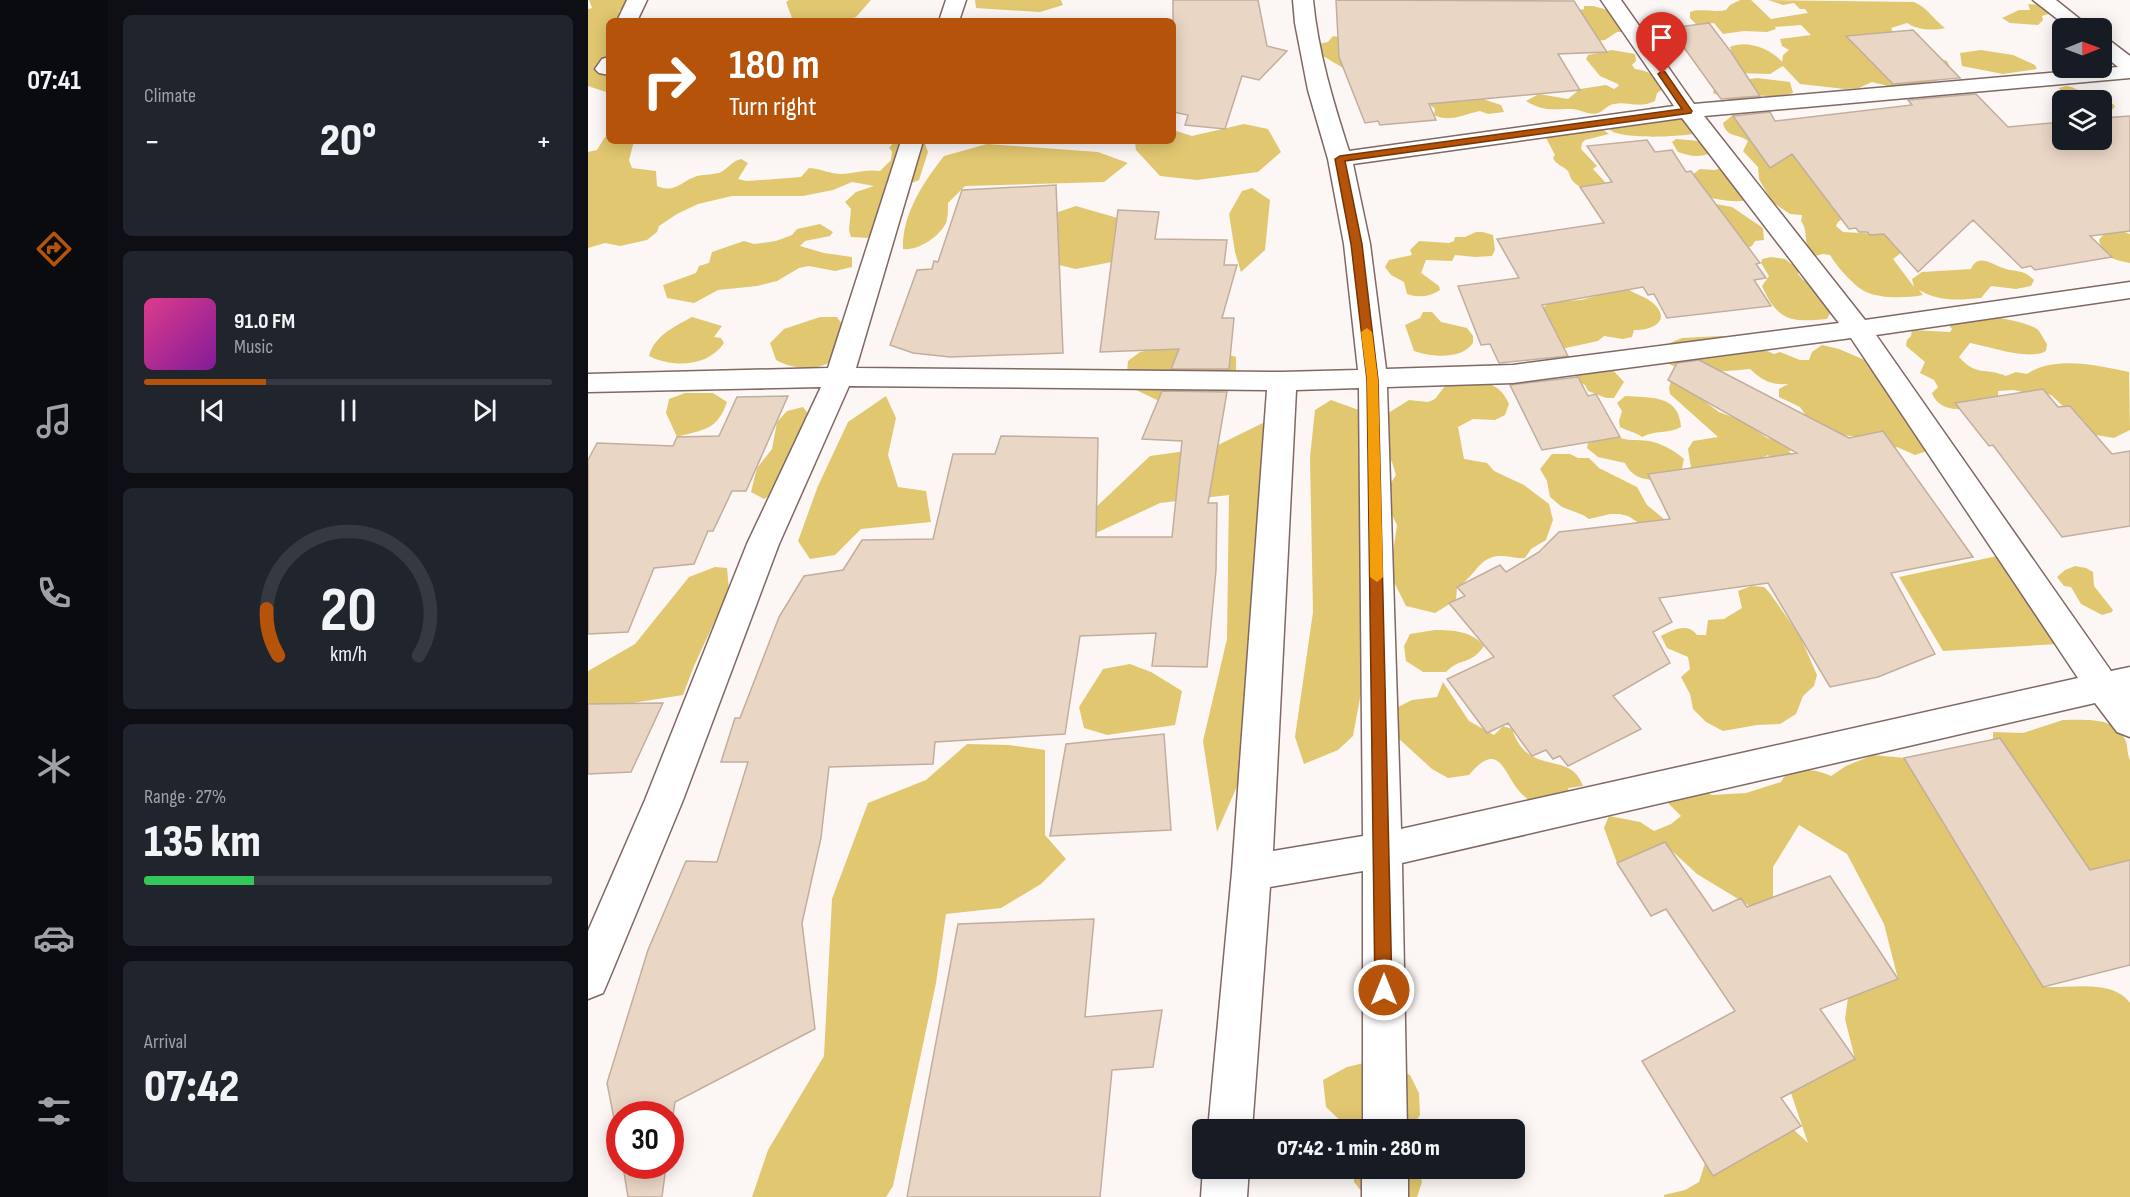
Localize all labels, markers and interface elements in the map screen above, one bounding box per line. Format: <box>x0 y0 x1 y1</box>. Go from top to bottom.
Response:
pin <box>1636 12 1687 74</box>
north arrow <box>2052 18 2112 78</box>
map controls <box>2052 18 2112 150</box>
icon: arrive <box>1645 21 1678 54</box>
text: 180 m <box>729 40 820 91</box>
icon: right <box>630 42 708 120</box>
text: 07:41 <box>27 65 81 97</box>
text: Climate <box>144 84 196 108</box>
button: layers <box>2052 90 2112 150</box>
text: Turn right <box>729 91 816 123</box>
text: 20° <box>320 114 376 169</box>
text: − <box>144 122 160 162</box>
text: + <box>536 122 552 162</box>
icon: directions <box>33 228 75 270</box>
text: 91.0 FM <box>234 308 295 335</box>
text: Music <box>234 335 273 359</box>
icon: previous <box>196 394 229 427</box>
icon: pause <box>332 394 365 427</box>
icon: next <box>468 394 501 427</box>
icon: music <box>33 400 75 442</box>
icon: phone <box>33 572 75 614</box>
text: 20 <box>319 574 377 649</box>
text: km/h <box>329 642 367 667</box>
icon: climate <box>33 745 75 787</box>
text: Range · 27% <box>144 785 226 809</box>
text: 135 km <box>144 815 261 870</box>
icon: car <box>33 917 75 959</box>
position arrow <box>1352 958 1416 1022</box>
text: Arrival <box>144 1030 187 1054</box>
text: 07:42 <box>144 1060 239 1115</box>
icon: filters <box>33 1090 75 1132</box>
speed limit sign: 30 <box>606 1101 684 1179</box>
text: 07:42 · 1 min · 280 m <box>1277 1135 1440 1162</box>

